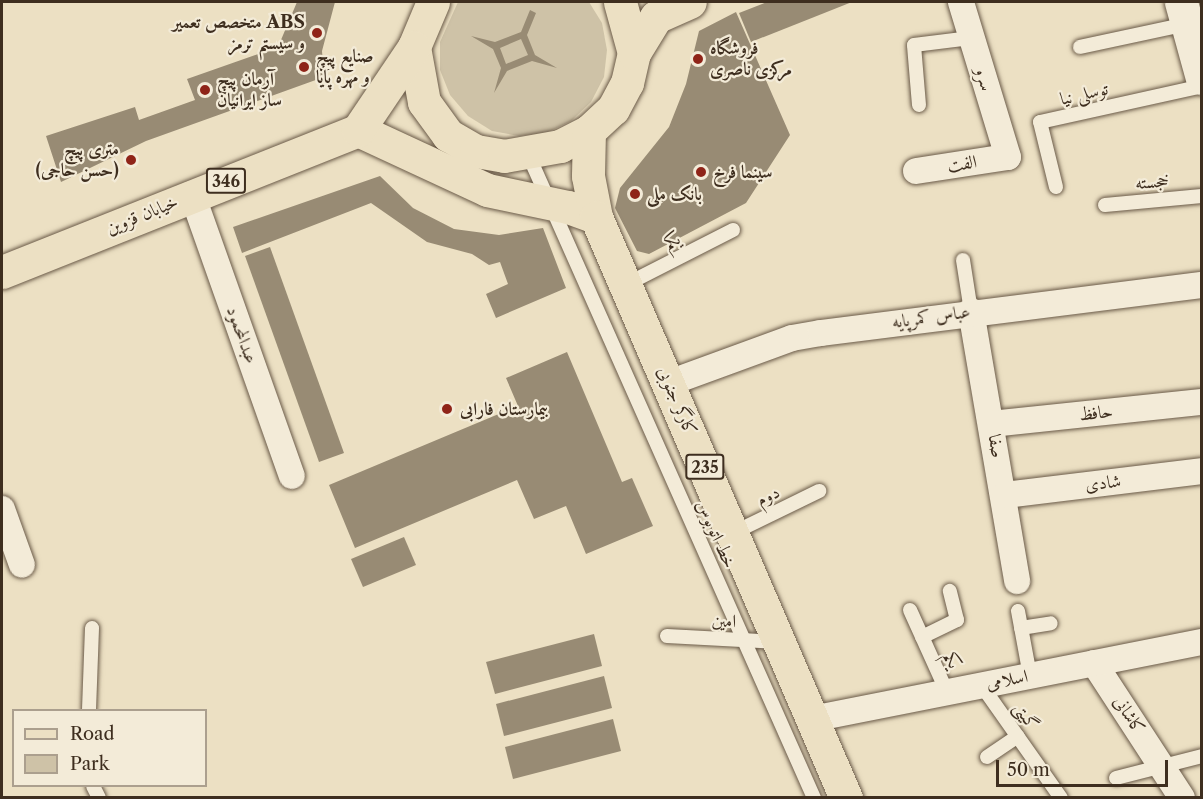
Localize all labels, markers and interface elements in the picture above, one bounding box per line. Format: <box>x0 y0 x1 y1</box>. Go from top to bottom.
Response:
place label: متخصص تعمیر ABS و سیستم ترمز <box>172 12 305 54</box>
marker: متخصص تعمیر ABS و سیستم ترمز <box>310 26 324 40</box>
place label: فروشگاه مرکزی ناصری <box>710 38 792 80</box>
place label: صنایع پیچ و مهره پایا <box>316 46 374 88</box>
marker: فروشگاه مرکزی ناصری <box>691 52 705 66</box>
marker: صنایع پیچ و مهره پایا <box>297 60 311 74</box>
street label: سرو <box>970 65 998 93</box>
place label: آرمان پیچ ساز ایرانیان <box>217 69 282 112</box>
street label: توسلی نیا <box>1058 78 1110 110</box>
marker: آرمان پیچ ساز ایرانیان <box>198 83 212 97</box>
place label: متری پیچ (حسن حاجی) <box>35 139 119 182</box>
street label: الفت <box>946 151 978 177</box>
marker: متری پیچ (حسن حاجی) <box>124 153 138 167</box>
place label: سینما فرخ <box>713 161 772 183</box>
marker: سینما فرخ <box>694 165 708 179</box>
road number: 346 <box>205 168 247 194</box>
street label: خجسته <box>1134 170 1170 194</box>
place label: بانک ملی <box>647 183 702 205</box>
marker: بانک ملی <box>628 187 642 201</box>
street label: خیابان قزوین <box>103 191 181 239</box>
street label: یکم <box>660 228 684 254</box>
street label: عباس کمرپایه <box>890 301 972 333</box>
street label: عبدالمحمود <box>222 303 262 367</box>
street label: کارگر جنوبی <box>653 363 701 439</box>
place label: بیمارستان فارابی <box>460 398 548 420</box>
marker: بیمارستان فارابی <box>438 400 456 418</box>
street label: حافظ <box>1078 400 1114 426</box>
street label: صفا <box>983 432 1009 460</box>
road number: 235 <box>684 454 726 480</box>
street label: شادی <box>1084 470 1122 496</box>
street label: دوم <box>753 481 783 511</box>
street label: خط اتوبوس <box>691 496 741 572</box>
street label: امین <box>711 610 737 632</box>
street label: یکم <box>939 648 965 672</box>
street label: اسلامی <box>984 665 1030 695</box>
street label: کاشانی <box>1109 692 1149 738</box>
street label: گیتی <box>1009 698 1043 734</box>
legend <box>12 709 207 787</box>
text: Road <box>70 723 115 745</box>
scale bar <box>999 748 1172 786</box>
text: Park <box>70 753 109 775</box>
text: 50 m <box>1007 759 1050 781</box>

